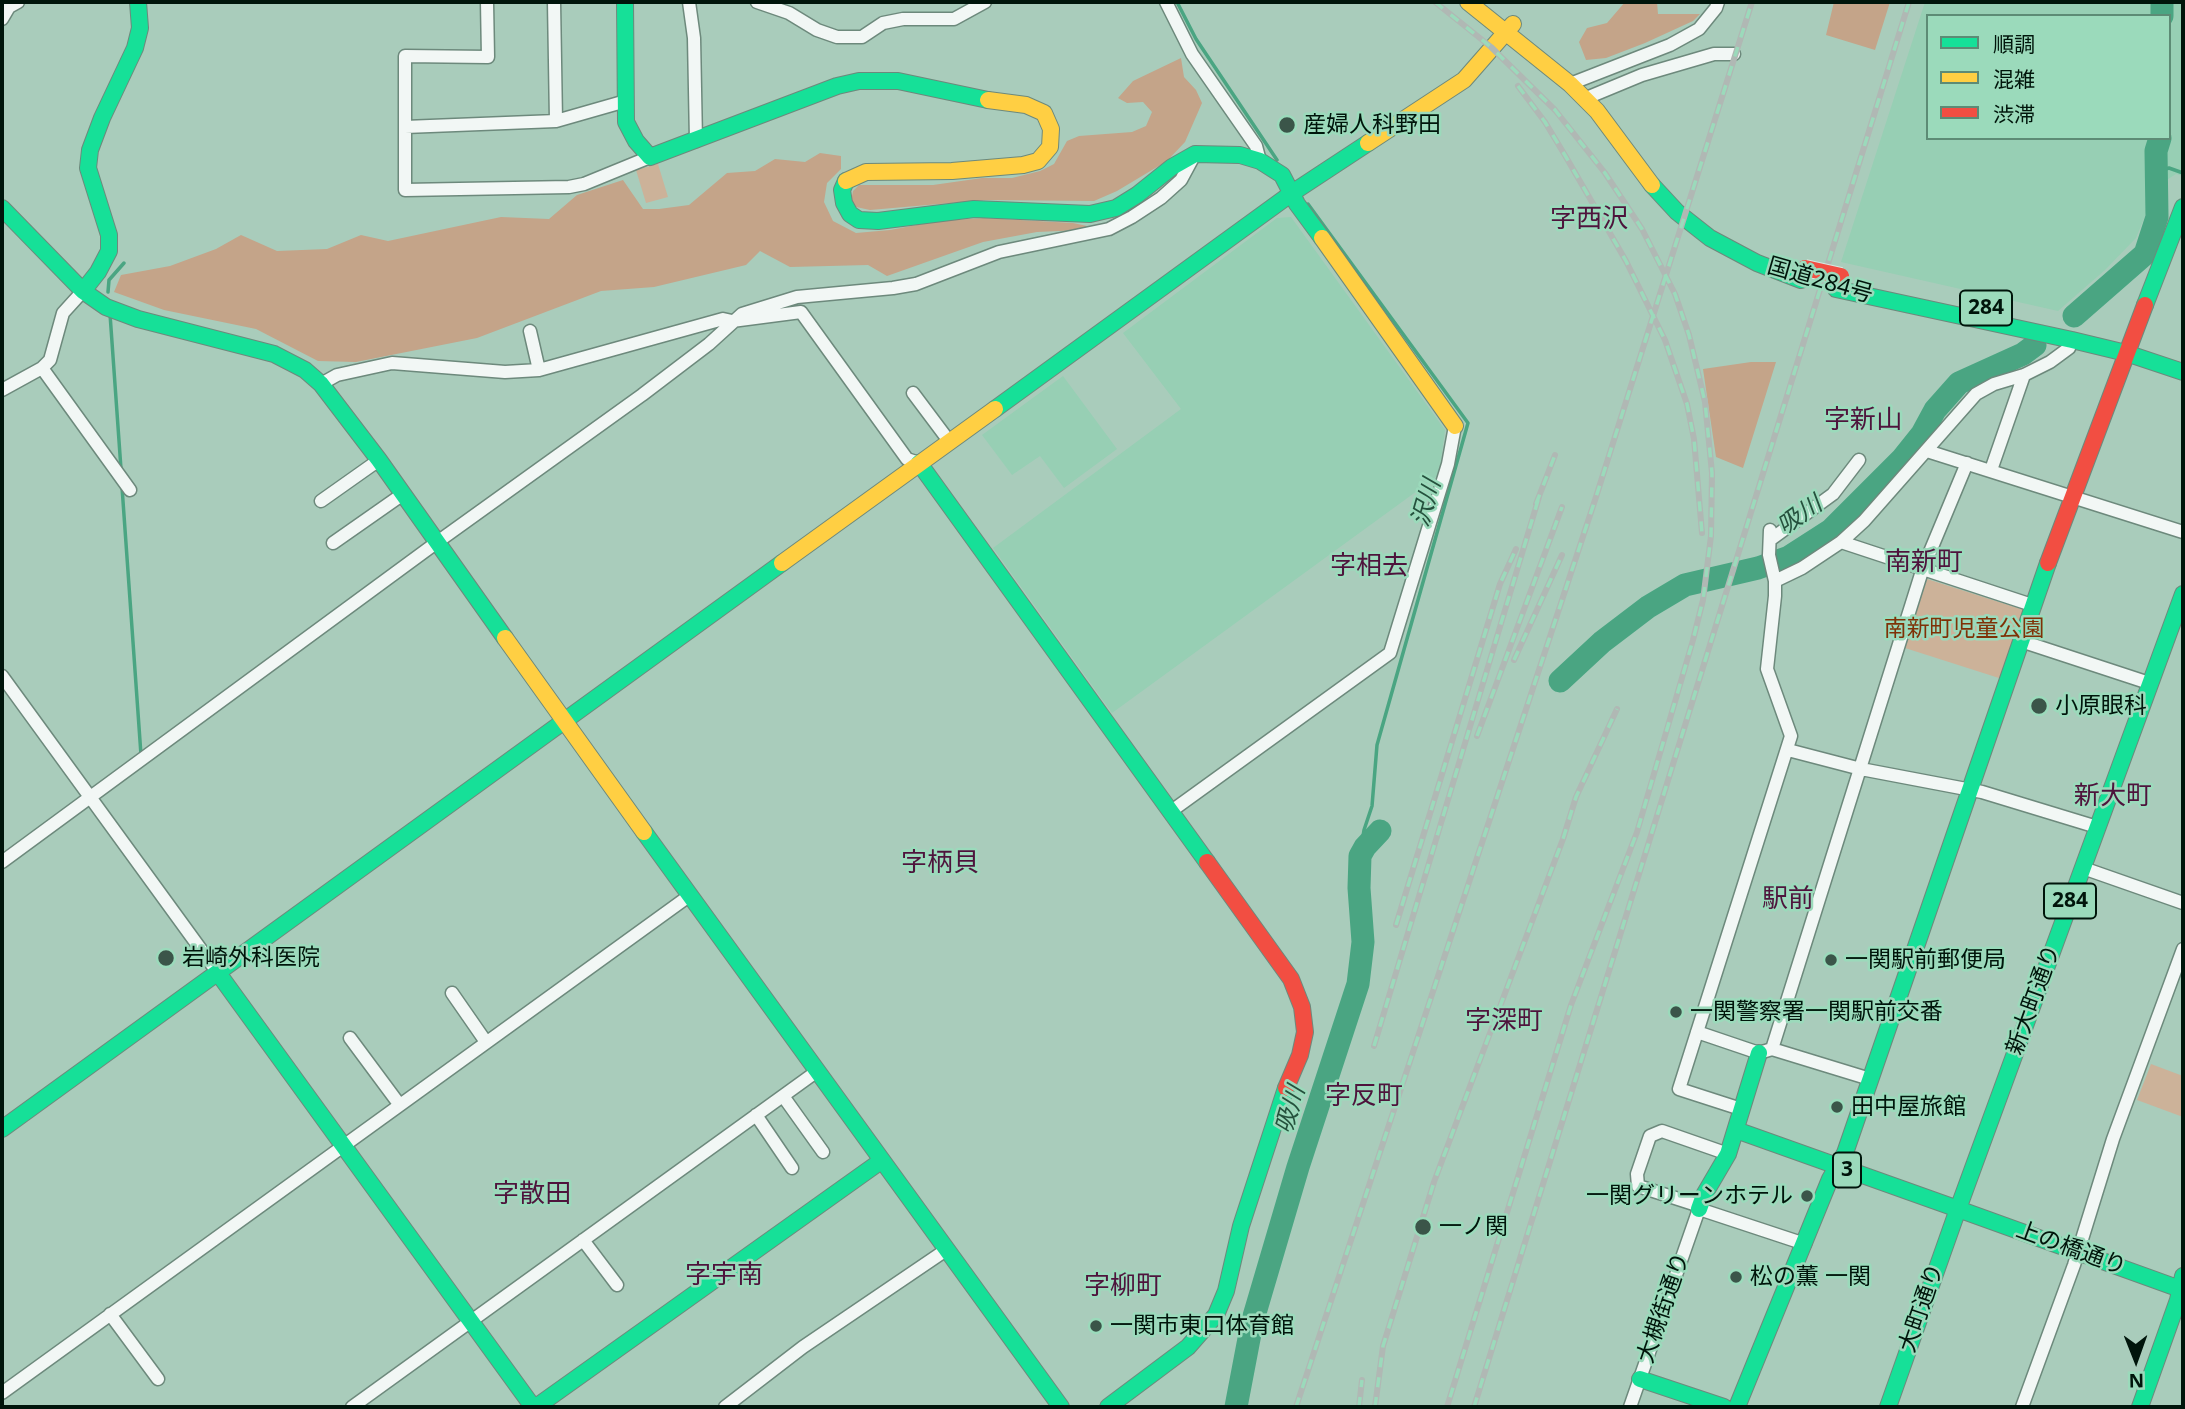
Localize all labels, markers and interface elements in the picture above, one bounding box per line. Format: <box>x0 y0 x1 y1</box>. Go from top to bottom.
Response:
legend <box>1926 14 2171 140</box>
text: 順調 <box>1993 30 2035 58</box>
text: 混雑 <box>1993 65 2035 93</box>
text: 渋滞 <box>1993 100 2035 128</box>
place label: 産婦人科野田 <box>1303 111 1441 139</box>
marker: 産婦人科野田 <box>1277 115 1297 135</box>
district label: 字西沢 <box>1550 204 1628 236</box>
street label: 国道284号 <box>1764 253 1876 309</box>
road number: 284 <box>1960 290 2012 326</box>
district label: 字新山 <box>1824 405 1902 437</box>
water label: 沢川 <box>1407 476 1447 530</box>
water label: 吸川 <box>1772 490 1828 542</box>
district label: 南新町 <box>1885 547 1963 579</box>
district label: 字相去 <box>1330 551 1408 583</box>
park label: 南新町児童公園 <box>1884 615 2044 643</box>
place label: 小原眼科 <box>2055 692 2147 720</box>
marker: 小原眼科 <box>2029 696 2049 716</box>
district label: 新大町 <box>2074 781 2152 813</box>
district label: 字柄貝 <box>901 848 979 880</box>
district label: 駅前 <box>1762 884 1814 916</box>
road number: 284 <box>2044 884 2096 918</box>
street label: 新大町通り <box>2001 941 2067 1059</box>
place label: 岩崎外科医院 <box>182 944 320 972</box>
place label: 一関駅前郵便局 <box>1845 946 2006 974</box>
marker: 岩崎外科医院 <box>156 948 176 968</box>
marker: 一関駅前郵便局 <box>1823 952 1839 968</box>
place label: 一関警察署一関駅前交番 <box>1690 998 1943 1026</box>
marker: 一関警察署一関駅前交番 <box>1668 1004 1684 1020</box>
district label: 字深町 <box>1465 1006 1543 1038</box>
district label: 字反町 <box>1325 1081 1403 1113</box>
water label: 吸川 <box>1270 1083 1312 1137</box>
place label: 田中屋旅館 <box>1851 1093 1966 1121</box>
marker: 田中屋旅館 <box>1829 1099 1845 1115</box>
road number: 3 <box>1833 1152 1861 1188</box>
district label: 字散田 <box>493 1179 571 1211</box>
place label: 一関グリーンホテル <box>1586 1182 1793 1210</box>
marker: 一関グリーンホテル <box>1799 1188 1815 1204</box>
place label: 一ノ関 <box>1439 1213 1508 1241</box>
street label: 上の橋通り <box>2012 1216 2130 1282</box>
marker: 一ノ関 <box>1413 1217 1433 1237</box>
street label: 大槻街通り <box>1632 1249 1696 1367</box>
district label: 字宇南 <box>685 1260 763 1292</box>
street label: 大町通り <box>1894 1260 1950 1356</box>
place label: 松の薫 一関 <box>1750 1263 1871 1291</box>
marker: 松の薫 一関 <box>1728 1269 1744 1285</box>
district label: 字柳町 <box>1084 1271 1162 1303</box>
place label: 一関市東口体育館 <box>1110 1312 1294 1340</box>
marker: 一関市東口体育館 <box>1088 1318 1104 1334</box>
north arrow <box>2101 1325 2171 1395</box>
text: N <box>2128 1368 2144 1394</box>

